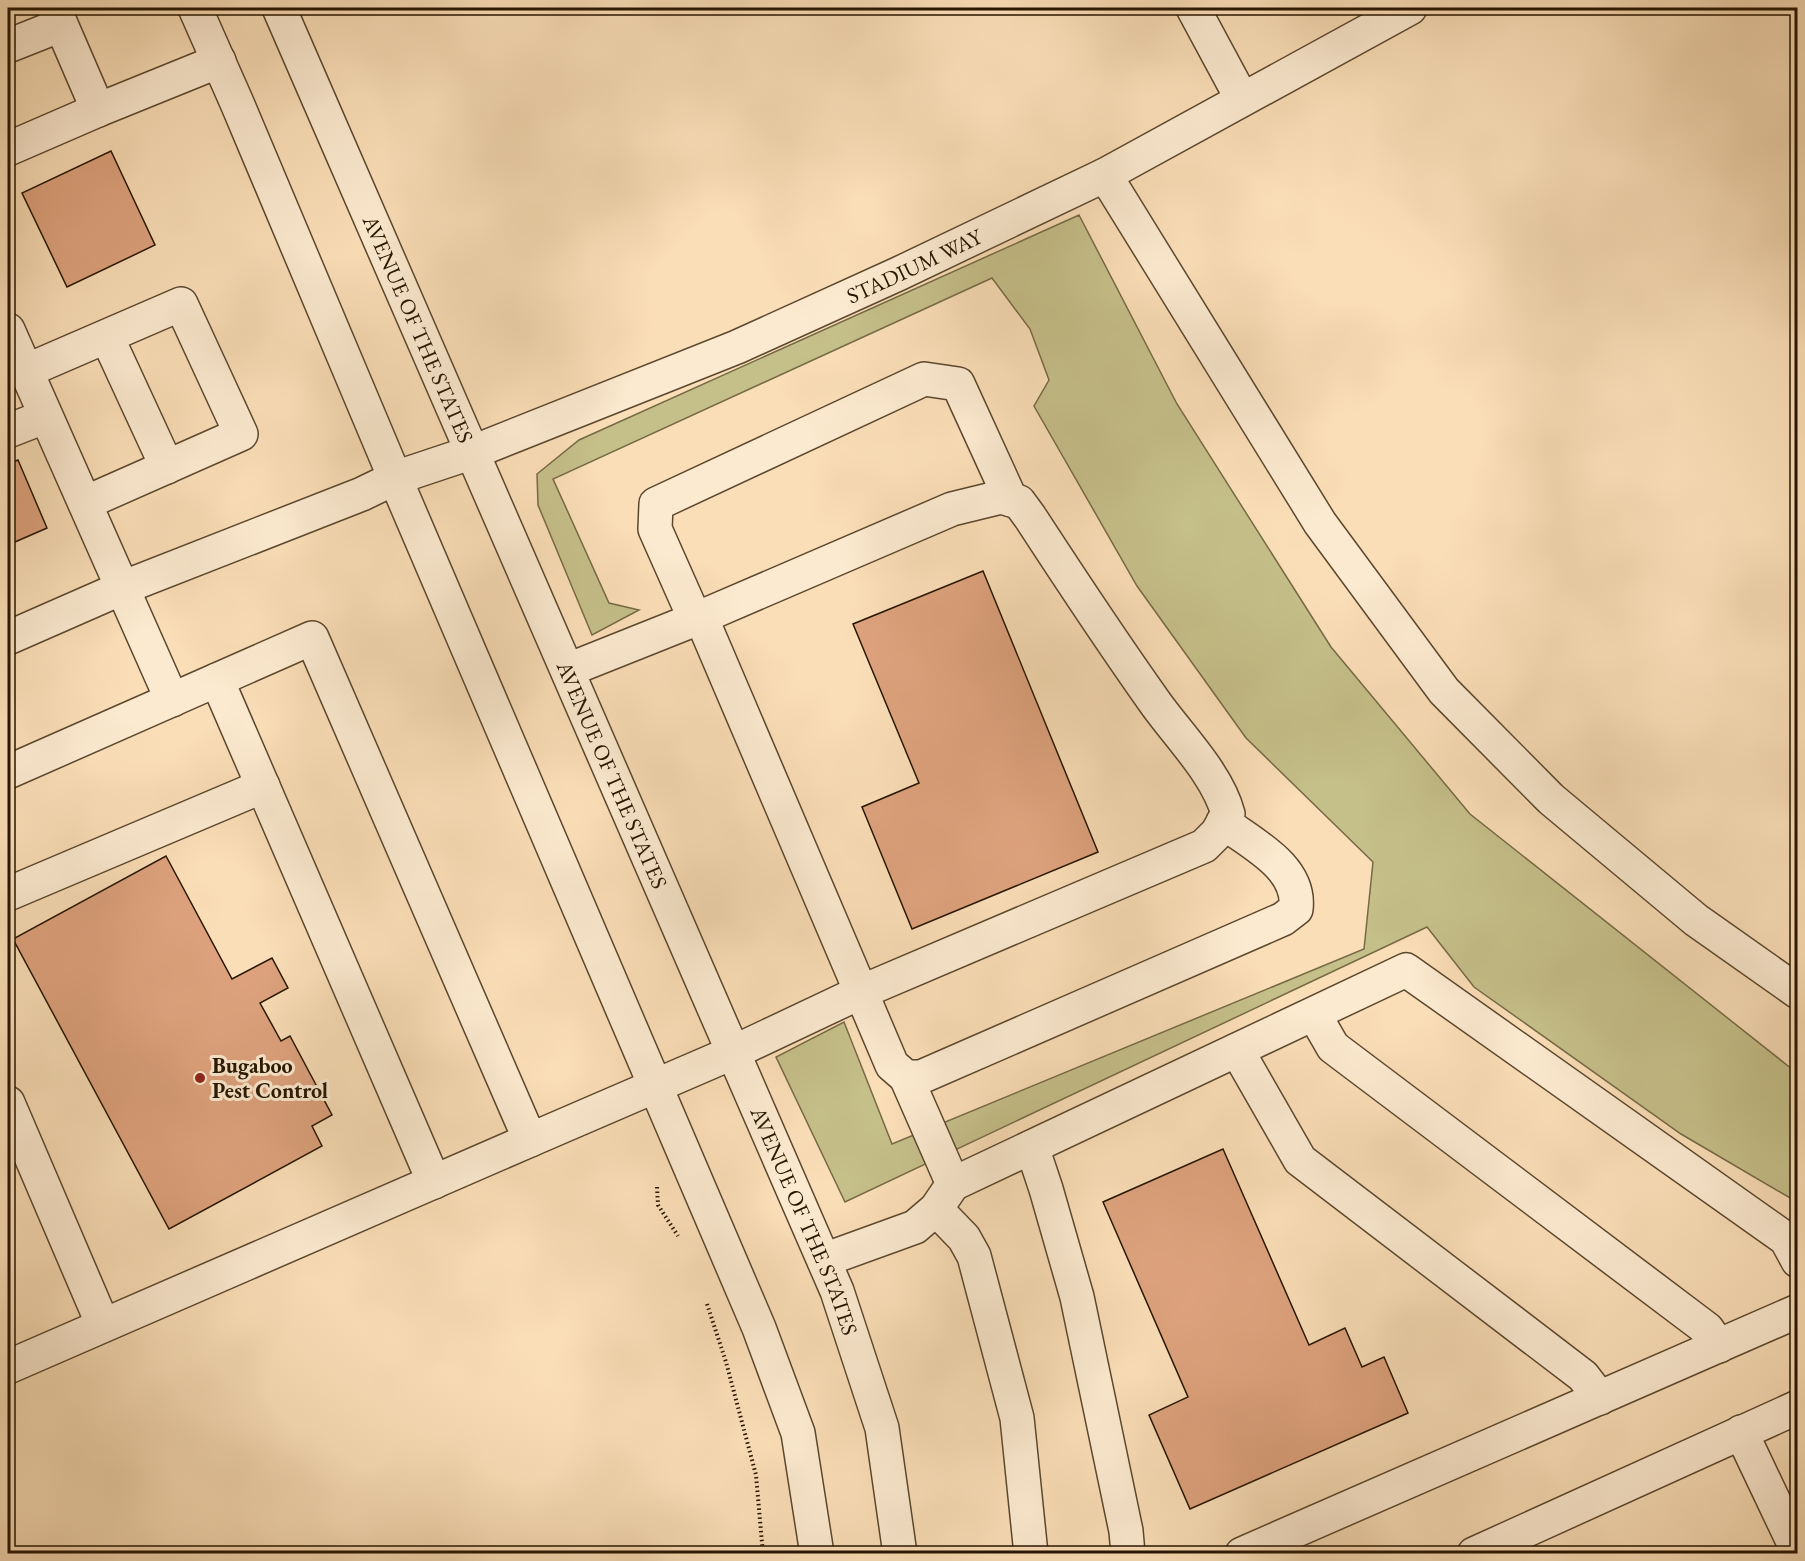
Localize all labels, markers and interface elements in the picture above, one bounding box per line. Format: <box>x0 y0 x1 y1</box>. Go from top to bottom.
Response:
street label: AVENUE OF THE STATES <box>356 210 481 447</box>
street label: STADIUM WAY <box>842 221 988 310</box>
street label: AVENUE OF THE STATES <box>550 655 675 893</box>
place label: Bugaboo Pest Control <box>212 1051 328 1105</box>
marker: Bugaboo Pest Control <box>193 1071 207 1085</box>
street label: AVENUE OF THE STATES <box>744 1101 865 1339</box>

